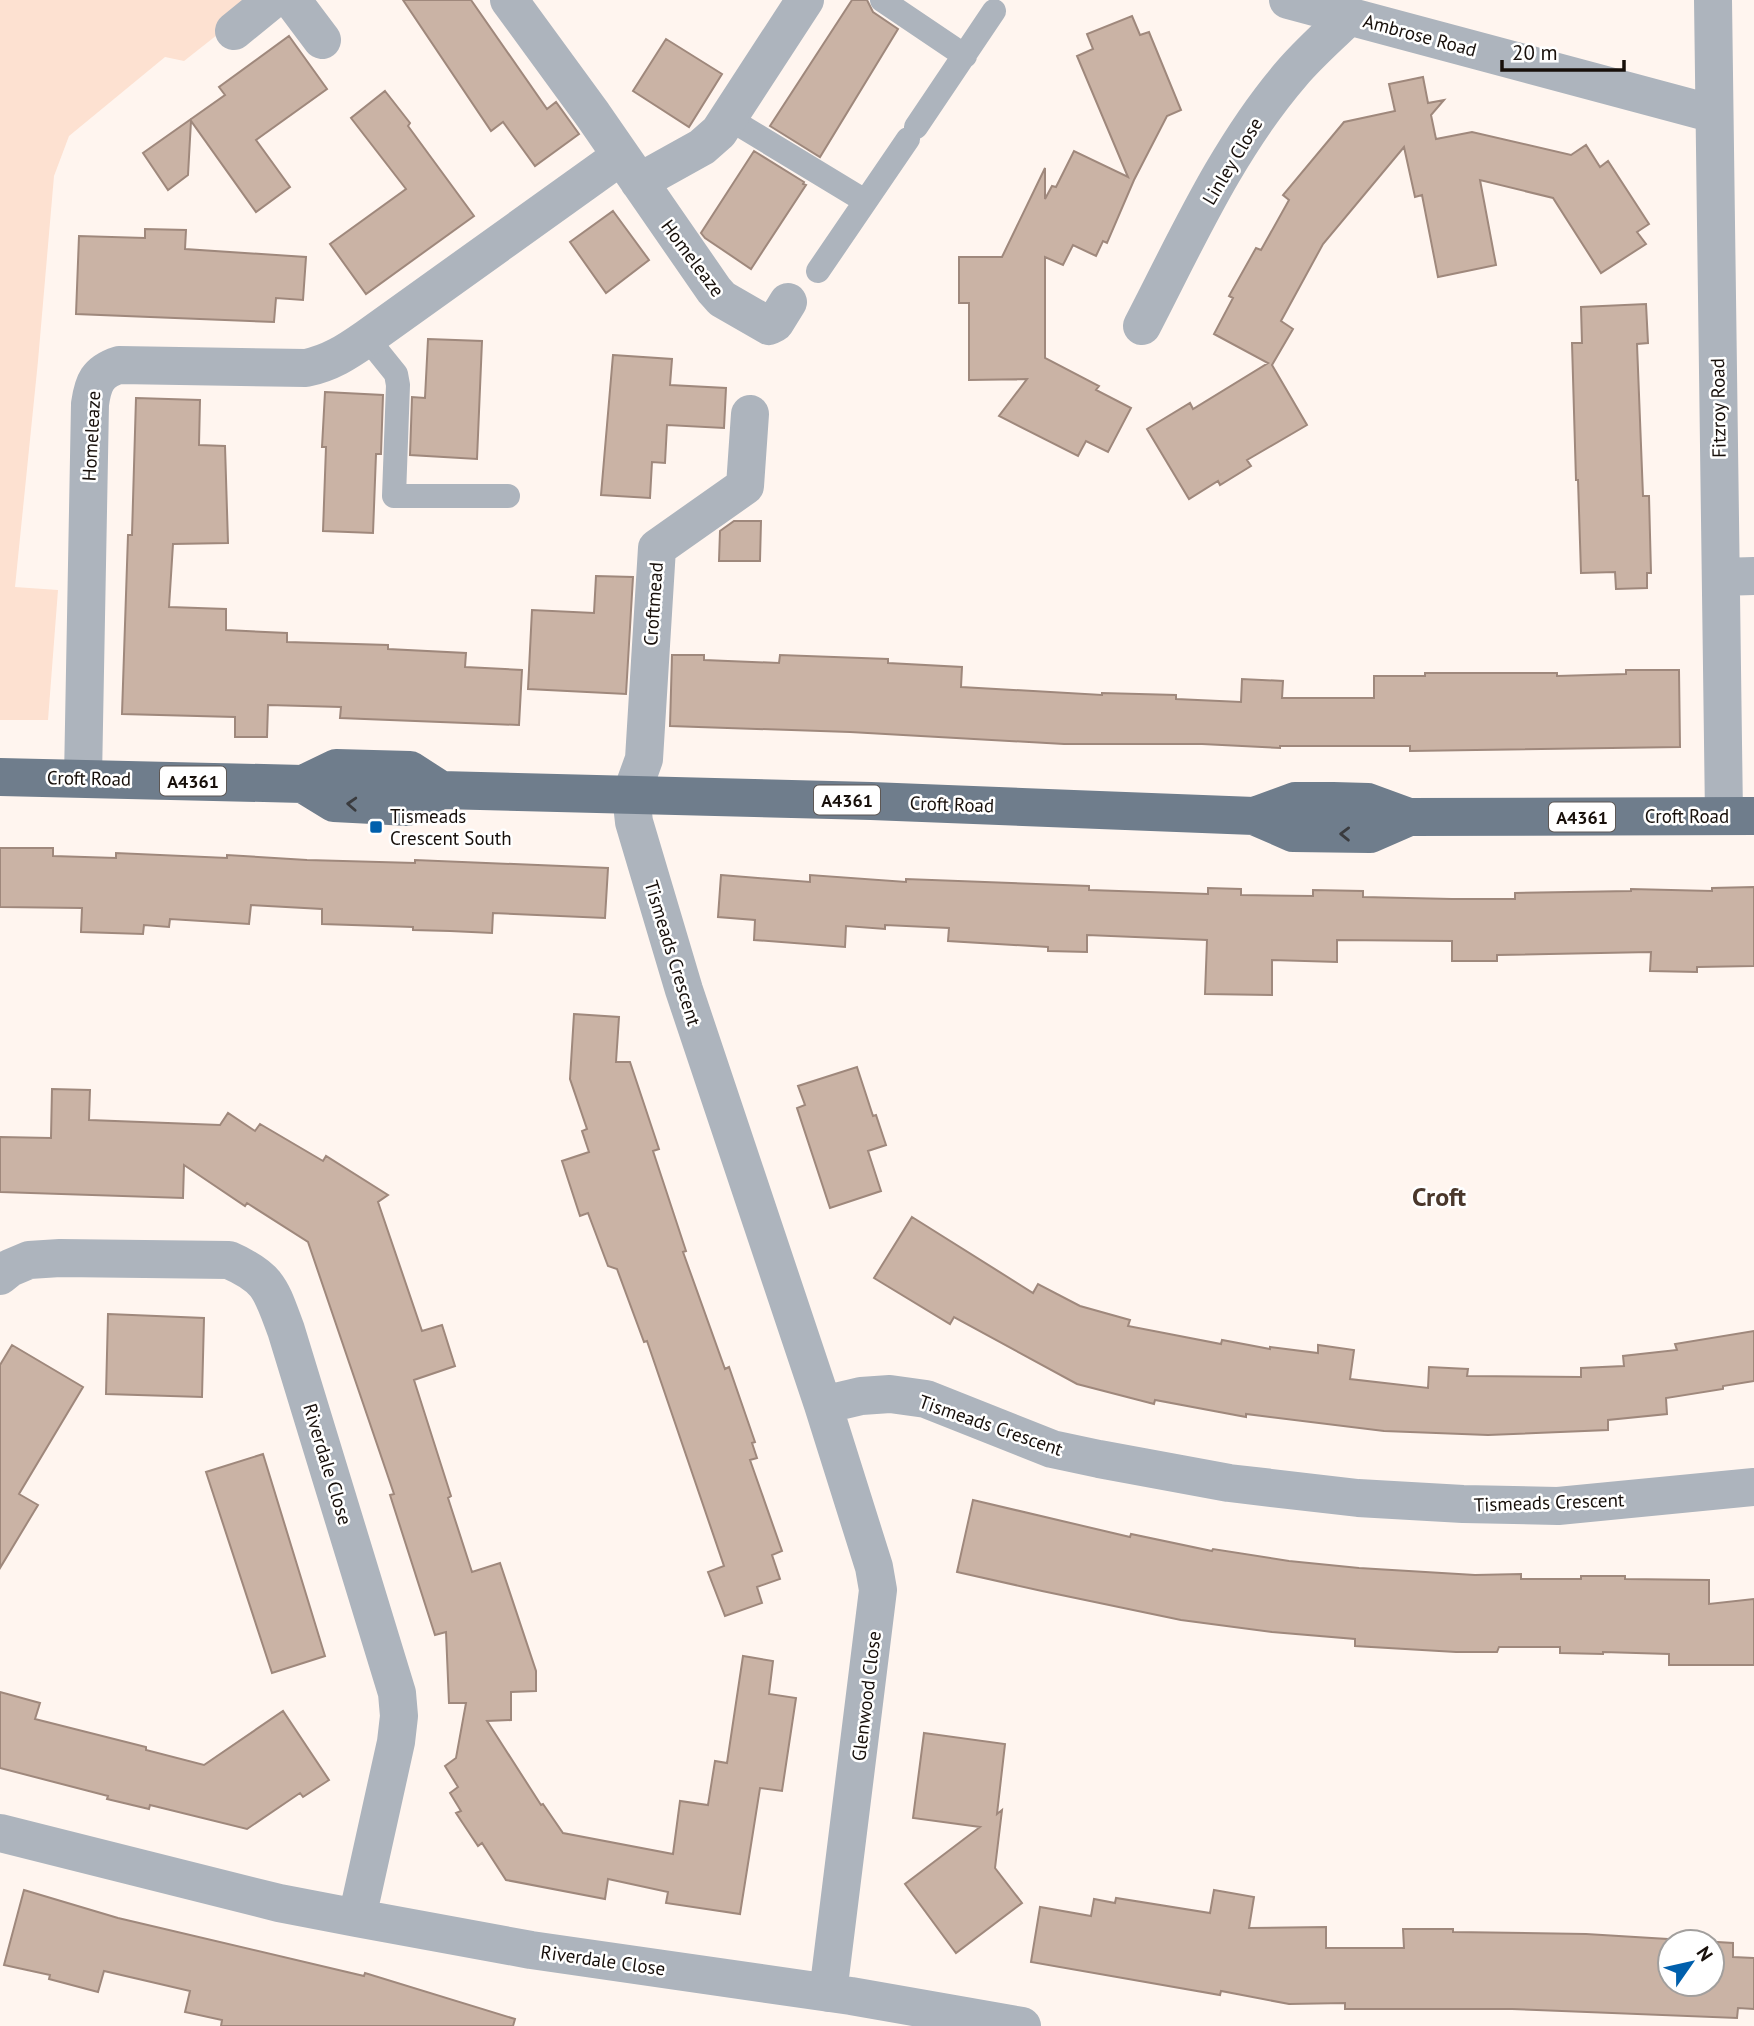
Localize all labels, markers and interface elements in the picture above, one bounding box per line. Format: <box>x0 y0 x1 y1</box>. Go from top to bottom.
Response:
street label: Ambrose Road <box>1361 8 1479 62</box>
scale bar <box>1502 28 1624 72</box>
text: 20 m <box>1512 39 1558 66</box>
street label: Linley Close <box>1197 113 1267 209</box>
street label: Homeleaze <box>656 215 730 301</box>
street label: Fitzroy Road <box>1705 358 1731 458</box>
street label: Homeleaze <box>77 390 105 482</box>
street label: Croftmead <box>638 561 668 647</box>
street label: Croft Road <box>47 765 131 791</box>
road number: A4361 <box>160 766 226 796</box>
road number: A4361 <box>814 786 880 814</box>
street label: Croft Road <box>909 791 995 817</box>
one-way arrow <box>346 797 357 812</box>
road number: A4361 <box>1549 802 1615 832</box>
place label: Tismeads Crescent South <box>390 804 512 850</box>
street label: Croft Road <box>1645 804 1729 828</box>
marker: Tismeads Crescent South <box>368 819 384 835</box>
one-way arrow <box>1339 826 1350 841</box>
street label: Tismeads Crescent <box>639 877 707 1029</box>
district label: Croft <box>1412 1180 1466 1213</box>
street label: Tismeads Crescent <box>916 1389 1067 1461</box>
street label: Riverdale Close <box>298 1400 358 1528</box>
street label: Tismeads Crescent <box>1473 1487 1625 1517</box>
street label: Glenwood Close <box>846 1630 886 1762</box>
north arrow <box>1656 1928 1726 1998</box>
street label: Riverdale Close <box>539 1939 667 1981</box>
text: N <box>1692 1942 1719 1965</box>

